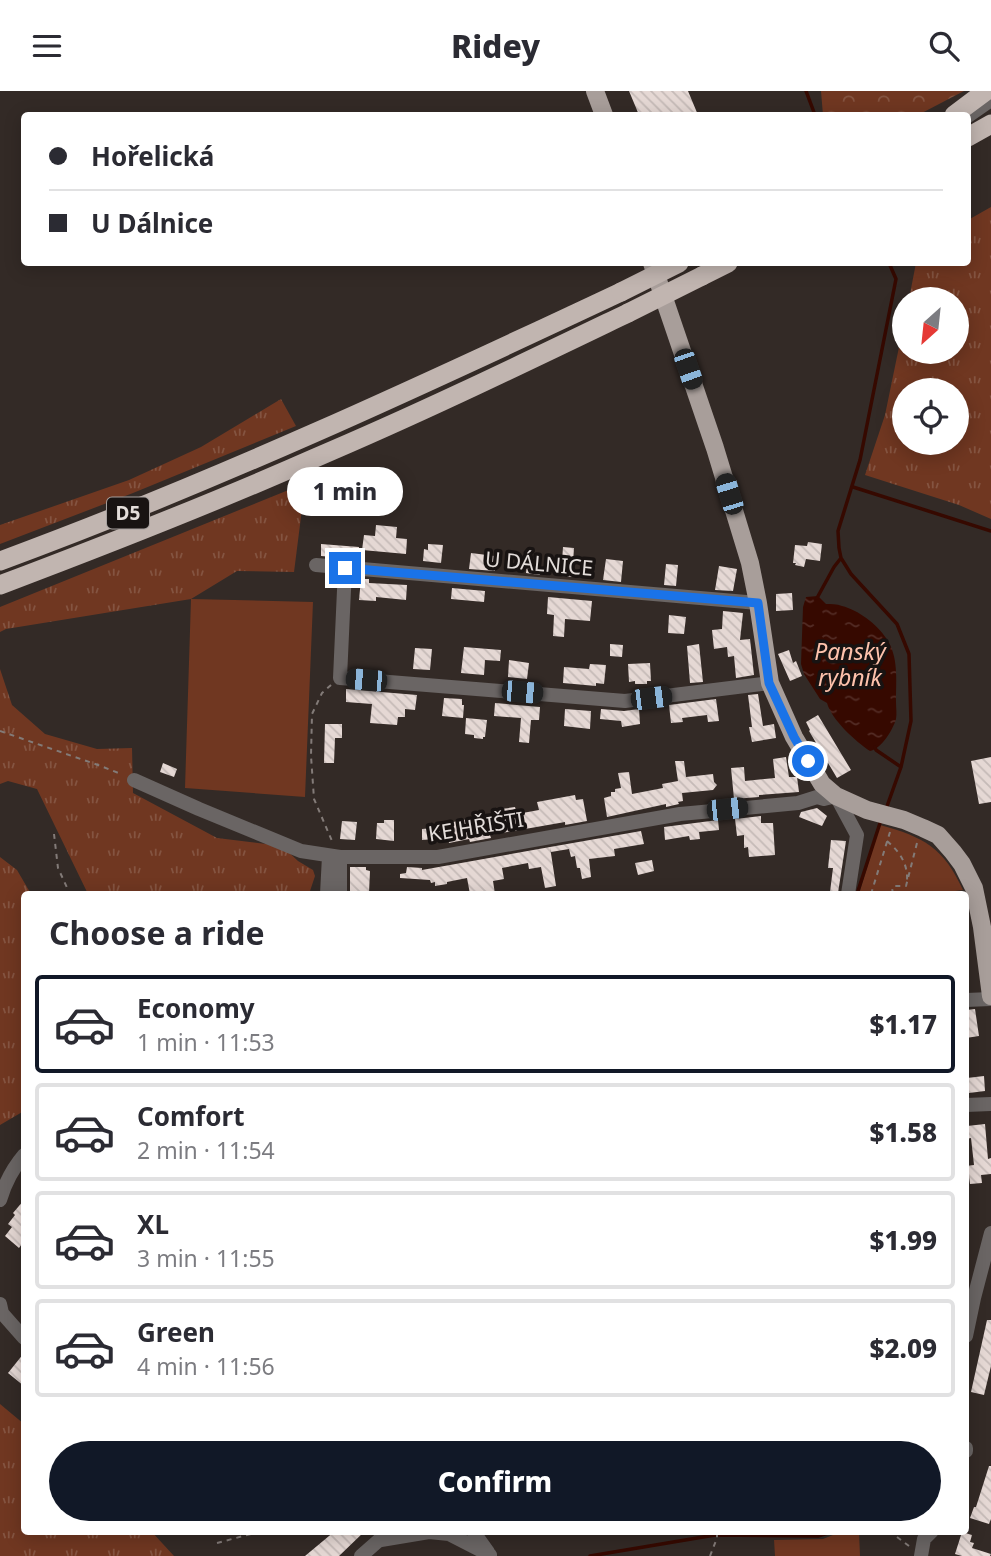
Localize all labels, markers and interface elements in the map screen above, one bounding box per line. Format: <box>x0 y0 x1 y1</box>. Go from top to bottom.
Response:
text: Ridey <box>451 24 540 67</box>
icon: menu <box>28 27 66 65</box>
icon: search <box>925 27 963 65</box>
text: Hořelická <box>91 138 214 174</box>
text: U Dálnice <box>91 205 213 241</box>
north arrow <box>892 287 970 364</box>
map controls <box>892 287 969 455</box>
car <box>672 346 705 392</box>
button: locate <box>892 378 969 455</box>
callout: 1 min <box>287 467 403 515</box>
car <box>713 471 746 517</box>
text: 1 min <box>313 475 377 507</box>
road number: D5 <box>107 497 149 529</box>
street label: U DÁLNICE <box>484 544 594 582</box>
route end <box>329 552 361 584</box>
water label: Panský rybník <box>814 635 887 693</box>
car <box>345 668 388 692</box>
car <box>501 680 544 704</box>
car <box>629 685 674 711</box>
route start <box>792 745 824 777</box>
car <box>706 796 749 822</box>
street label: KE HŘIŠTI <box>426 805 526 847</box>
text: Choose a ride <box>49 911 265 954</box>
text: Economy <box>137 990 255 1026</box>
icon: car <box>53 993 116 1056</box>
text: $1.17 <box>870 1006 937 1042</box>
text: 1 min · 11:53 <box>137 1026 275 1058</box>
text: Comfort <box>137 1098 245 1134</box>
icon: car <box>53 1101 116 1164</box>
text: $1.58 <box>870 1114 937 1150</box>
text: 2 min · 11:54 <box>137 1134 275 1166</box>
text: XL <box>137 1206 169 1242</box>
icon: car <box>53 1209 116 1272</box>
text: $1.99 <box>870 1222 937 1258</box>
text: 3 min · 11:55 <box>137 1242 275 1274</box>
text: Green <box>137 1314 215 1350</box>
icon: car <box>53 1317 116 1380</box>
text: $2.09 <box>870 1330 937 1366</box>
text: 4 min · 11:56 <box>137 1350 275 1382</box>
button: Confirm <box>49 1441 941 1521</box>

